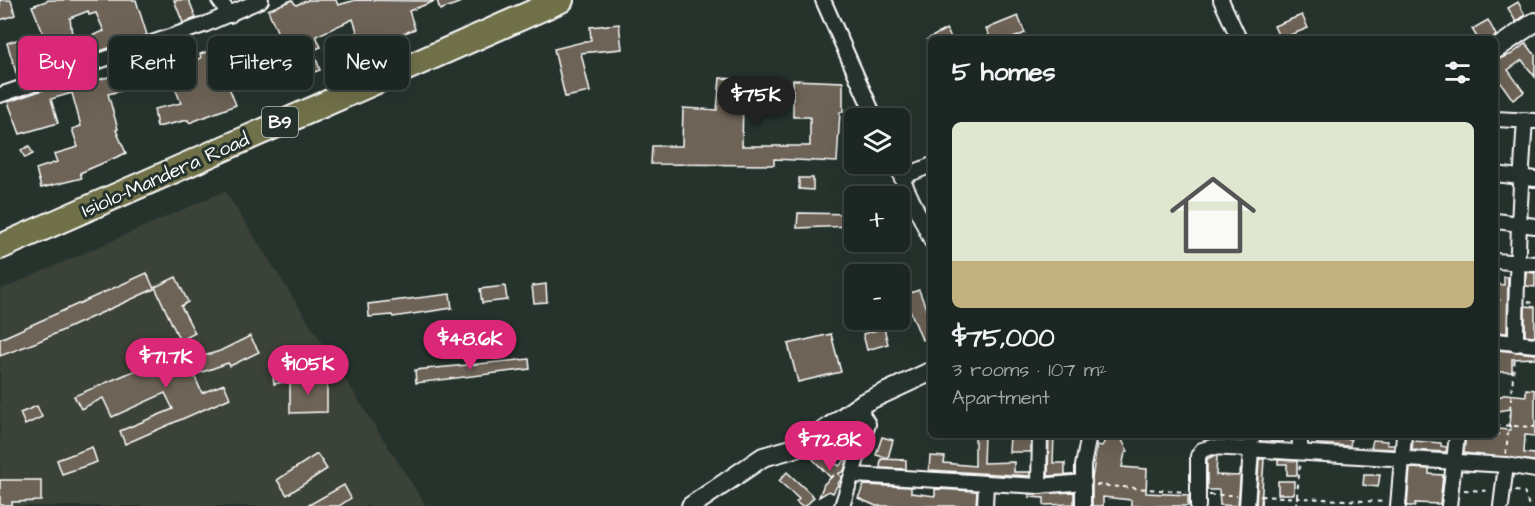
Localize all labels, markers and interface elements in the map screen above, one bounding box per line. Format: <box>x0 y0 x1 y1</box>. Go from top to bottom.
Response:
chip: Buy <box>18 36 97 90</box>
chip: Rent <box>109 36 196 90</box>
chip: Filters <box>208 36 313 90</box>
chip: New <box>325 36 409 90</box>
text: 5 homes <box>952 54 1056 90</box>
icon: filters <box>1441 56 1474 89</box>
pin: $75K <box>720 76 792 127</box>
text: $75K <box>731 81 781 109</box>
road number: B9 <box>262 107 298 137</box>
map controls <box>844 108 910 330</box>
button: layers <box>844 108 910 174</box>
street label: Isiolo-Mandera Road <box>77 125 254 224</box>
icon: home <box>1159 161 1267 269</box>
button: + <box>844 186 910 252</box>
button: − <box>844 264 910 330</box>
pin: $48.6K <box>421 320 519 371</box>
text: $75,000 <box>952 320 1055 356</box>
text: $48.6K <box>437 325 503 353</box>
pin: $71.7K <box>117 338 215 389</box>
text: $71.7K <box>139 343 193 371</box>
pin: $105K <box>266 345 350 396</box>
text: $105K <box>282 350 334 378</box>
text: 3 rooms · 107 m² <box>952 356 1107 384</box>
text: Apartment <box>952 384 1050 412</box>
pin: $72.8K <box>781 421 879 472</box>
text: $72.8K <box>799 426 861 454</box>

